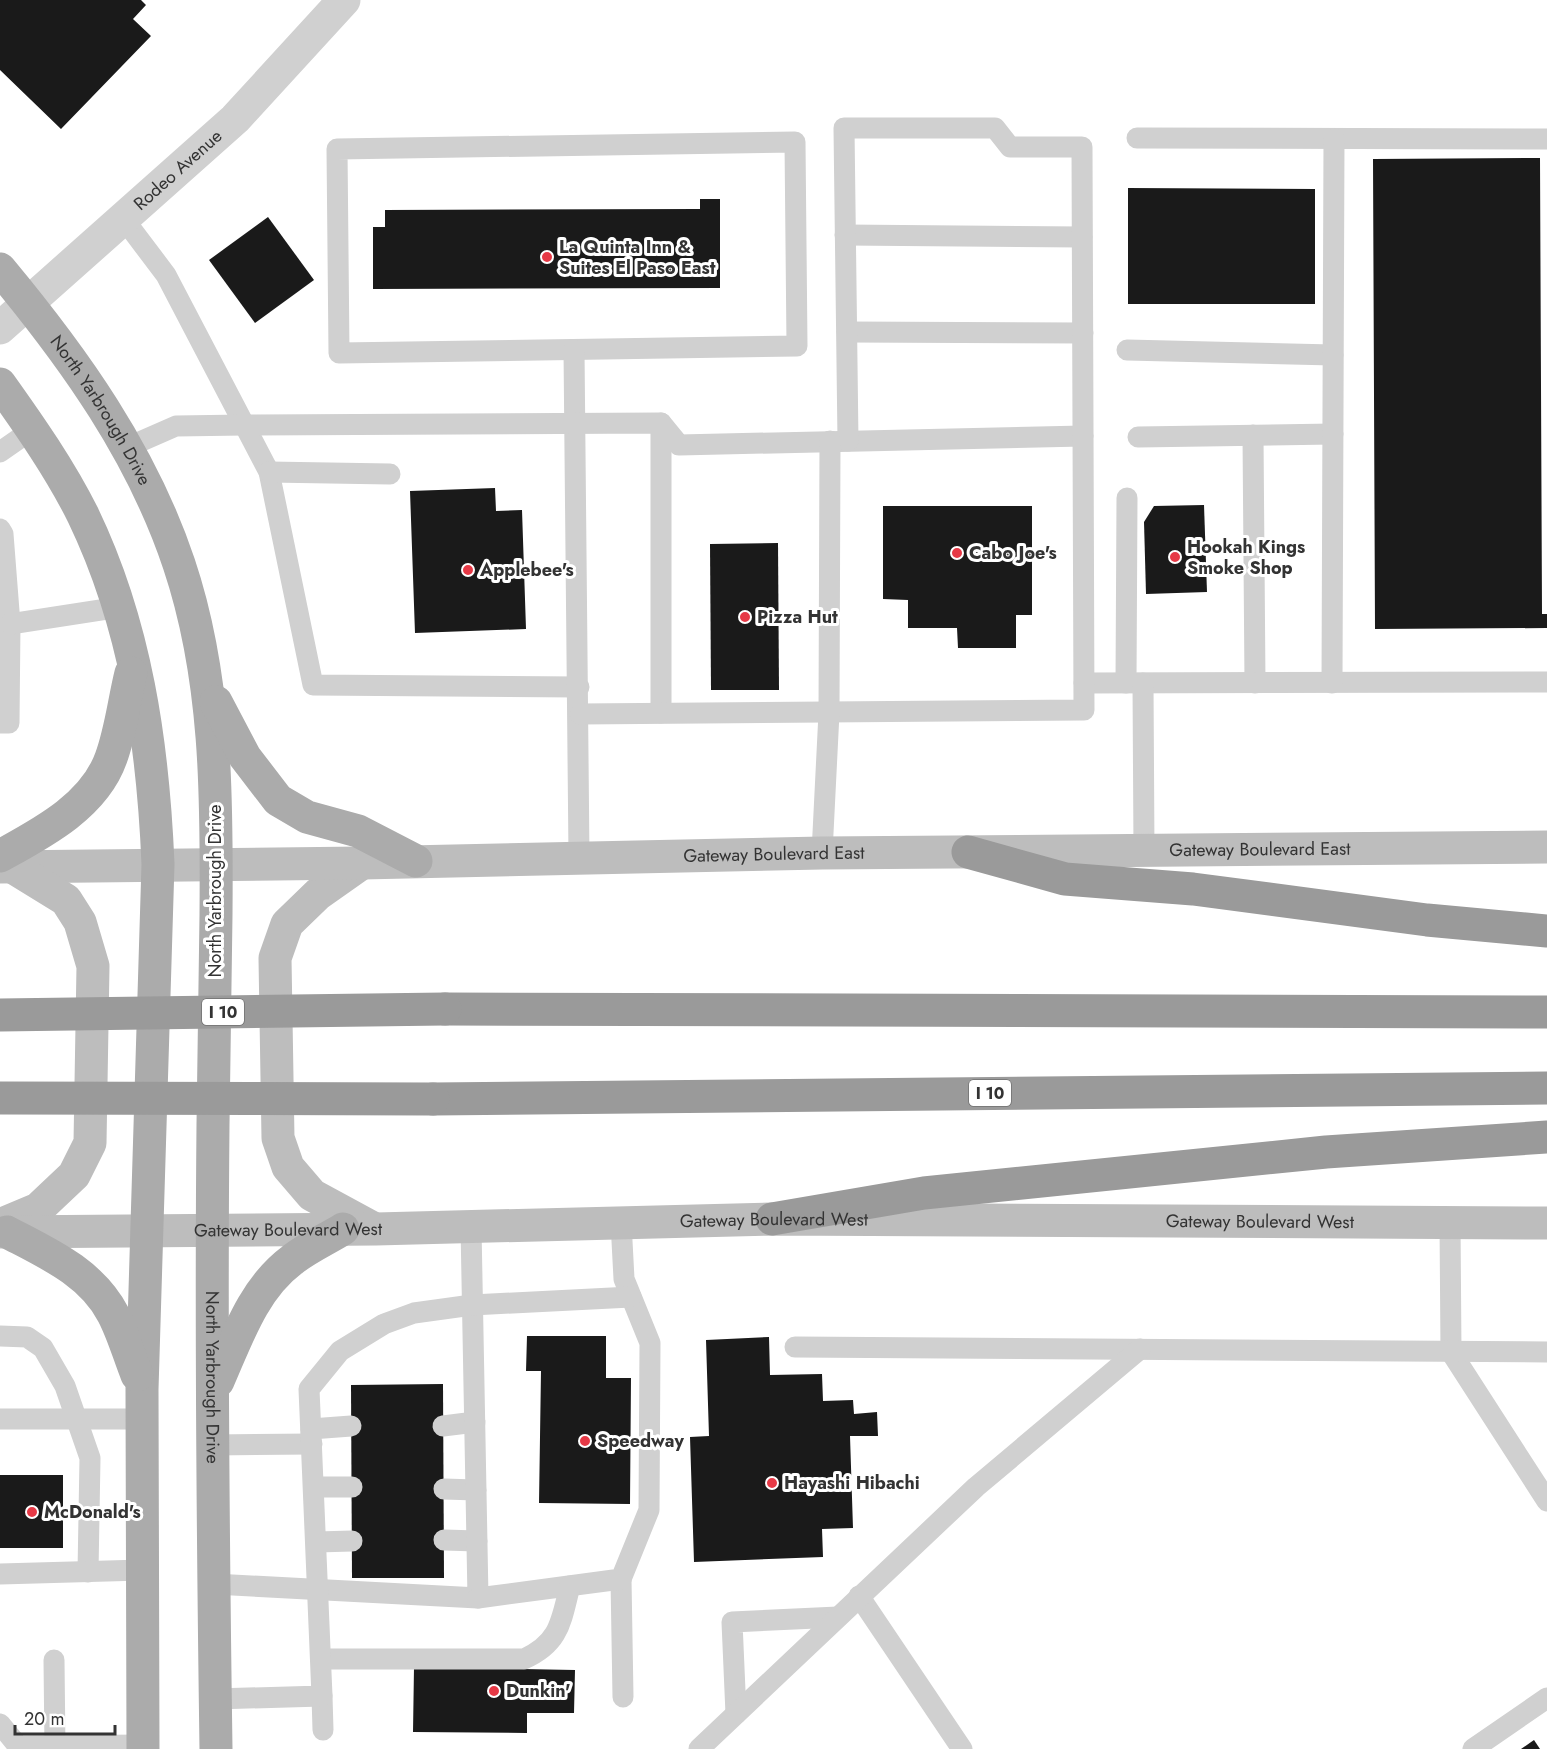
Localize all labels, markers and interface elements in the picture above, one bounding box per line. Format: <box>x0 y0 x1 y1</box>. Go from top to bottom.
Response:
street label: Rodeo Avenue <box>128 123 228 216</box>
place label: La Quinta Inn & Suites El Paso East <box>559 234 716 281</box>
marker: La Quinta Inn & Suites El Paso East <box>540 250 554 264</box>
street label: North Yarbrough Drive <box>44 330 158 490</box>
place label: Hookah Kings Smoke Shop <box>1187 534 1305 581</box>
place label: Cabo Joe's <box>969 540 1057 566</box>
marker: Cabo Joe's <box>950 546 964 560</box>
marker: Hookah Kings Smoke Shop <box>1168 550 1182 564</box>
place label: Applebee's <box>479 557 574 583</box>
marker: Applebee's <box>461 563 475 577</box>
place label: Pizza Hut <box>757 604 838 630</box>
marker: Pizza Hut <box>738 610 752 624</box>
street label: North Yarbrough Drive <box>202 805 228 977</box>
street label: Gateway Boulevard East <box>1169 836 1351 863</box>
street label: Gateway Boulevard East <box>683 840 865 869</box>
road number: I 10 <box>202 999 244 1025</box>
road number: I 10 <box>969 1080 1011 1106</box>
street label: Gateway Boulevard West <box>679 1206 869 1234</box>
street label: Gateway Boulevard West <box>1166 1208 1355 1235</box>
street label: Gateway Boulevard West <box>194 1216 383 1243</box>
street label: North Yarbrough Drive <box>199 1291 226 1464</box>
place label: Speedway <box>597 1428 684 1454</box>
marker: Speedway <box>578 1434 592 1448</box>
place label: Hayashi Hibachi <box>784 1470 920 1496</box>
marker: Hayashi Hibachi <box>765 1476 779 1490</box>
place label: McDonald's <box>44 1499 141 1525</box>
marker: McDonald's <box>25 1505 39 1519</box>
place label: Dunkin' <box>506 1678 571 1704</box>
marker: Dunkin' <box>487 1684 501 1698</box>
scale bar <box>15 1698 116 1736</box>
text: 20 m <box>24 1706 64 1732</box>

